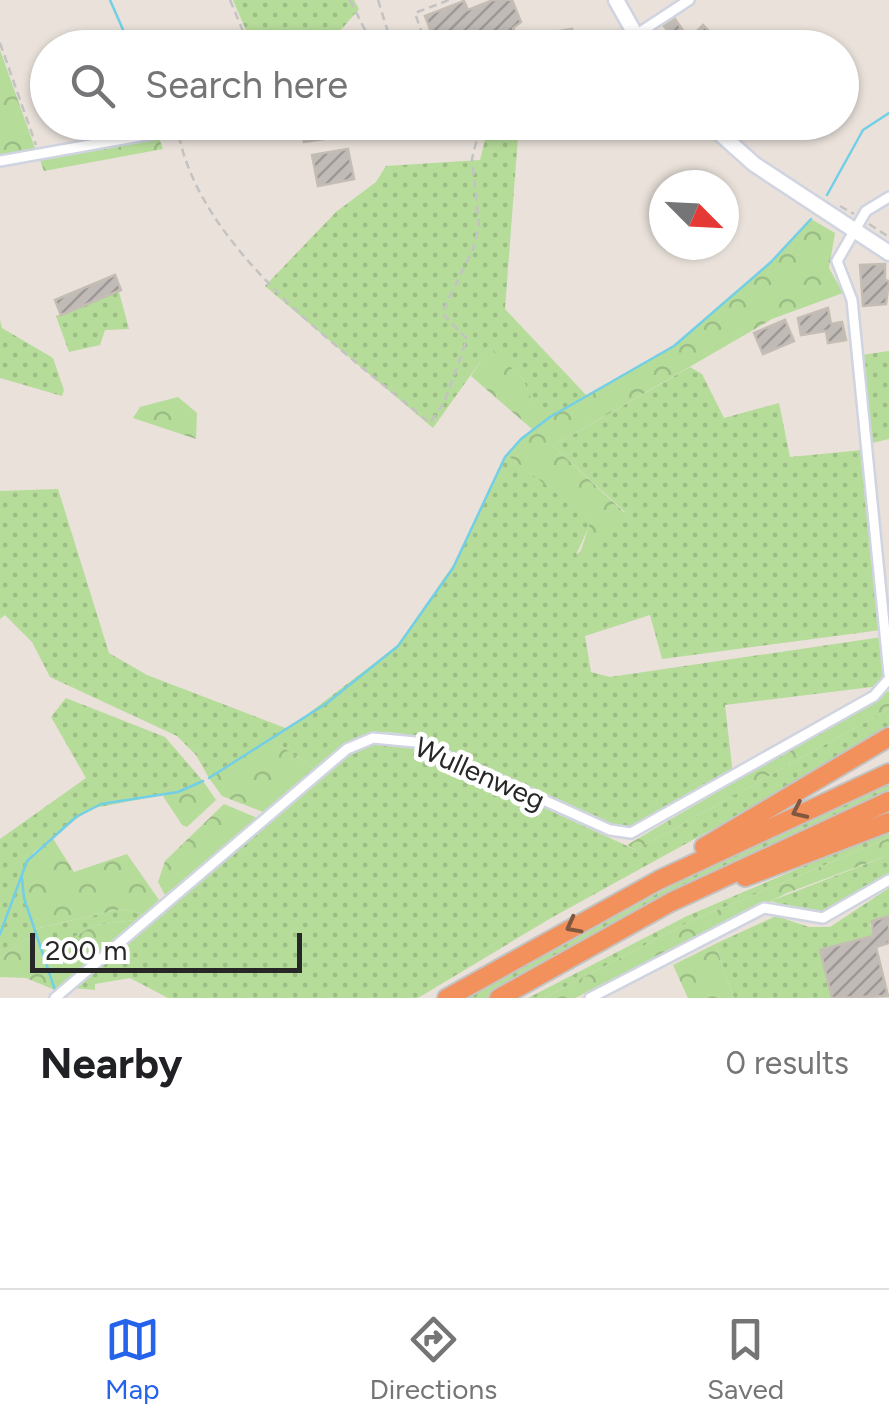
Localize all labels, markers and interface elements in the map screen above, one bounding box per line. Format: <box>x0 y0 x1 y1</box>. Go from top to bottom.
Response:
search box <box>30 30 859 140</box>
icon: search <box>65 58 120 113</box>
text: Search here <box>145 62 348 108</box>
north arrow <box>649 170 739 260</box>
street label: Wullenweg <box>410 729 550 817</box>
one-way arrow <box>792 799 810 819</box>
one-way arrow <box>566 913 584 933</box>
scale bar <box>30 928 302 973</box>
text: 200 m <box>45 933 127 967</box>
text: Nearby <box>40 1038 182 1089</box>
text: 0 results <box>725 1044 849 1082</box>
tab: Map <box>105 1312 160 1406</box>
tab: Directions <box>370 1312 497 1406</box>
tab: Saved <box>707 1312 784 1406</box>

